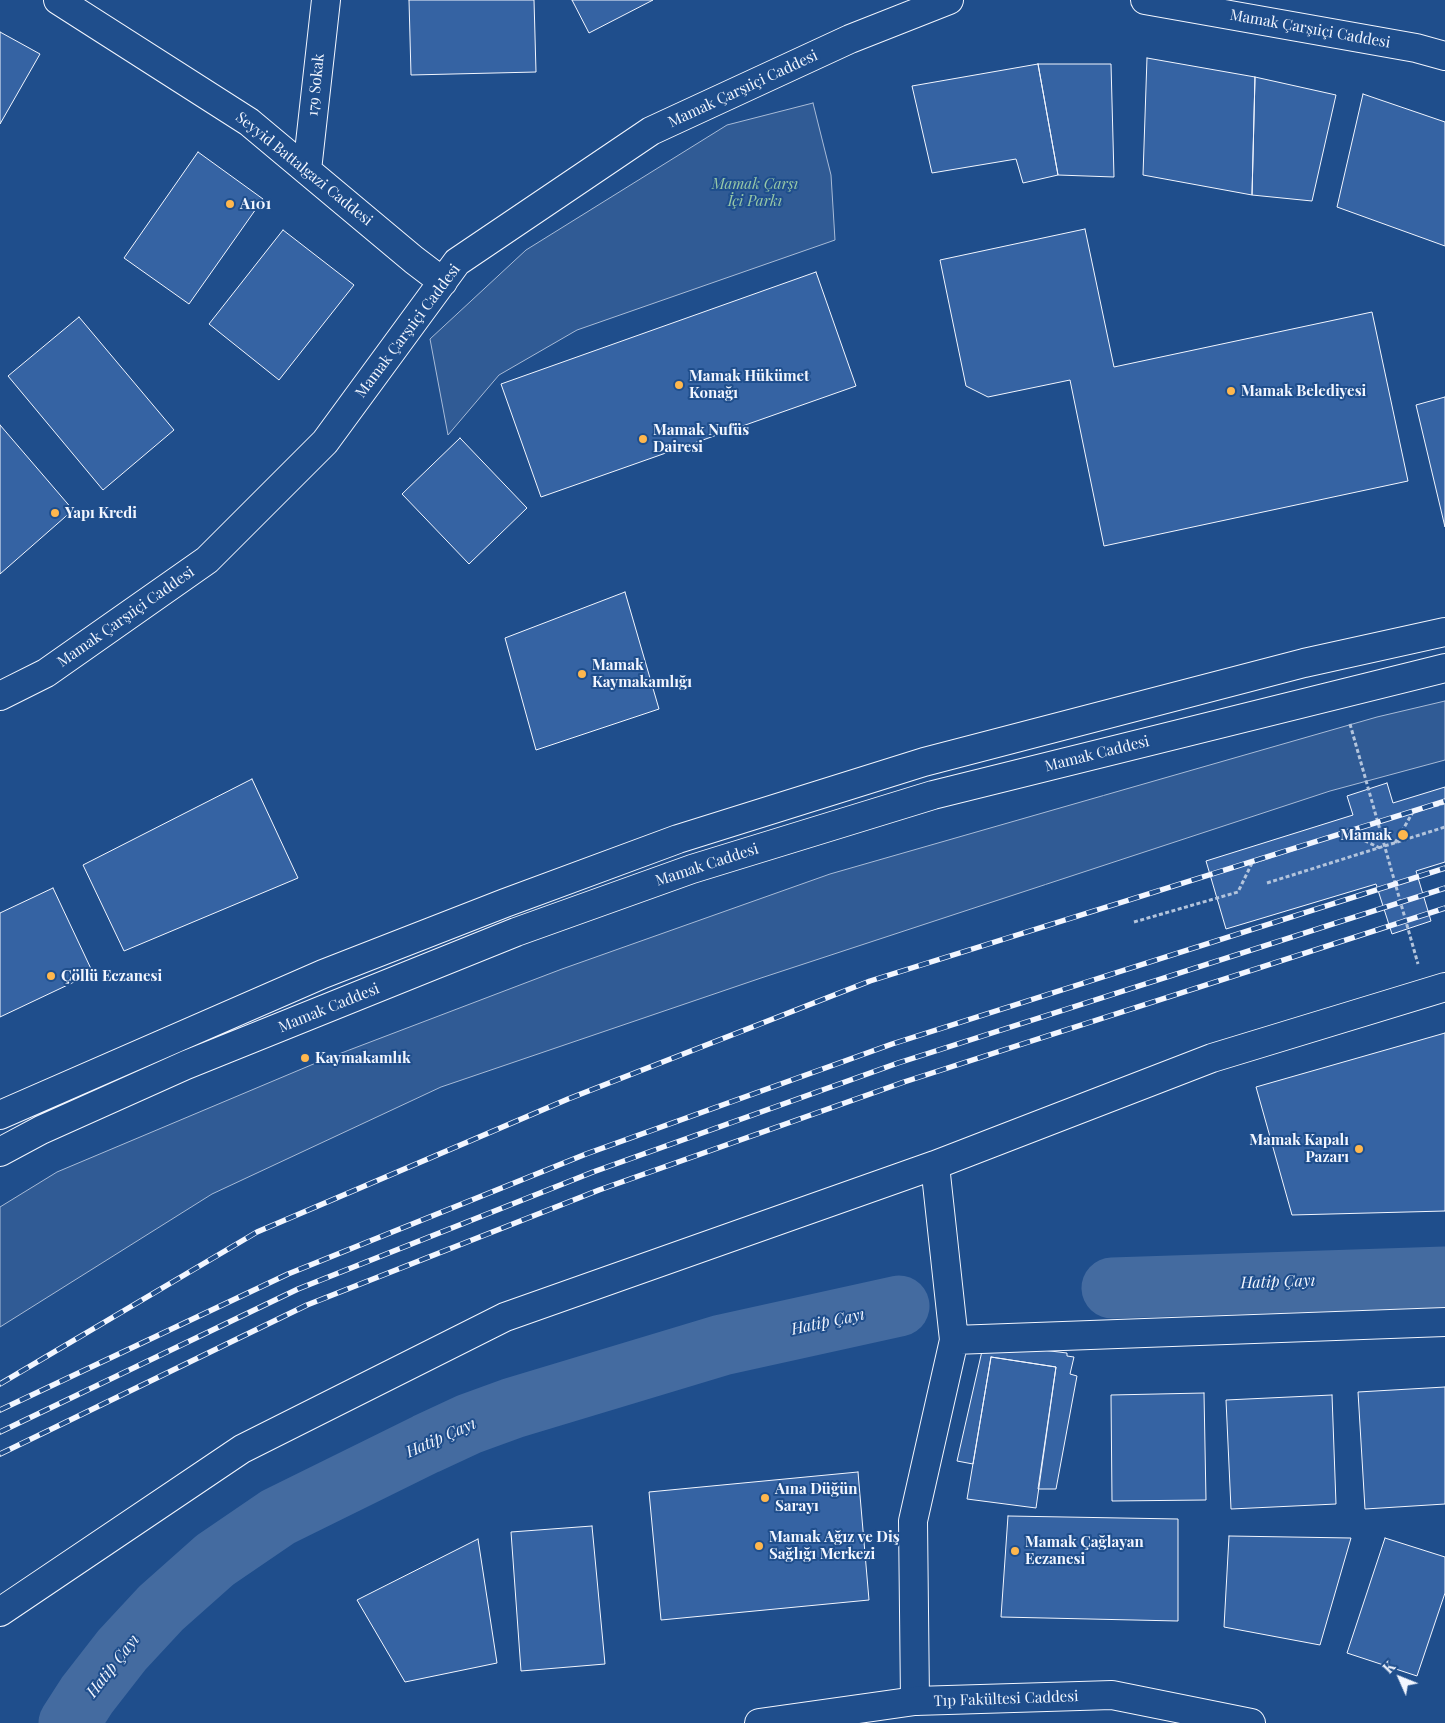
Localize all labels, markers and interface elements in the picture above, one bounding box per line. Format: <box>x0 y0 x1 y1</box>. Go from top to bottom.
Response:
street label: Mamak Çarşıiçi Caddesi <box>1228 6 1392 52</box>
street label: Mamak Çarşıiçi Caddesi <box>666 47 820 131</box>
street label: 179 Sokak <box>304 53 328 117</box>
street label: Seyyid Battalgazi Caddesi <box>232 108 376 230</box>
park label: Mamak Çarşı İçi Parkı <box>712 175 798 210</box>
place label: A101 <box>240 195 271 213</box>
marker: A101 <box>224 198 236 210</box>
street label: Mamak Çarşıiçi Caddesi <box>352 261 464 401</box>
place label: Mamak Hükümet Konağı <box>689 367 809 402</box>
marker: Mamak Hükümet Konağı <box>673 379 685 391</box>
place label: Mamak Belediyesi <box>1241 382 1366 400</box>
marker: Mamak Belediyesi <box>1225 385 1237 397</box>
place label: Mamak Nufüs Dairesi <box>653 421 749 456</box>
marker: Mamak Nufüs Dairesi <box>637 433 649 445</box>
place label: Yapı Kredi <box>65 504 137 522</box>
marker: Yapı Kredi <box>49 507 61 519</box>
street label: Mamak Çarşıiçi Caddesi <box>54 563 198 671</box>
place label: Mamak Kaymakamlığı <box>592 656 692 691</box>
marker: Mamak Kaymakamlığı <box>576 668 588 680</box>
street label: Mamak Caddesi <box>1043 732 1151 776</box>
place label: Mamak <box>1340 826 1392 844</box>
marker: Mamak <box>1396 828 1410 842</box>
street label: Mamak Caddesi <box>653 840 761 890</box>
place label: Çöllü Eczanesi <box>61 967 162 985</box>
marker: Çöllü Eczanesi <box>45 970 57 982</box>
street label: Mamak Caddesi <box>276 980 382 1036</box>
place label: Kaymakamlık <box>315 1049 411 1067</box>
marker: Kaymakamlık <box>299 1052 311 1064</box>
place label: Mamak Kapalı Pazarı <box>1249 1131 1349 1166</box>
marker: Mamak Kapalı Pazarı <box>1353 1143 1365 1155</box>
water label: Hatip Çayı <box>1240 1271 1316 1293</box>
water label: Hatip Çayı <box>789 1305 867 1339</box>
water label: Hatip Çayı <box>403 1414 479 1462</box>
place label: Aına Düğün Sarayı <box>775 1480 858 1515</box>
marker: Aına Düğün Sarayı <box>759 1492 771 1504</box>
place label: Mamak Ağız ve Diş Sağlığı Merkezi <box>769 1528 900 1563</box>
place label: Mamak Çağlayan Eczanesi <box>1025 1533 1144 1568</box>
marker: Mamak Ağız ve Diş Sağlığı Merkezi <box>753 1540 765 1552</box>
marker: Mamak Çağlayan Eczanesi <box>1009 1545 1021 1557</box>
water label: Hatip Çayı <box>82 1631 144 1701</box>
north arrow <box>1375 1653 1425 1703</box>
text: K <box>1379 1657 1399 1677</box>
street label: Tıp Fakültesi Caddesi <box>933 1687 1079 1711</box>

